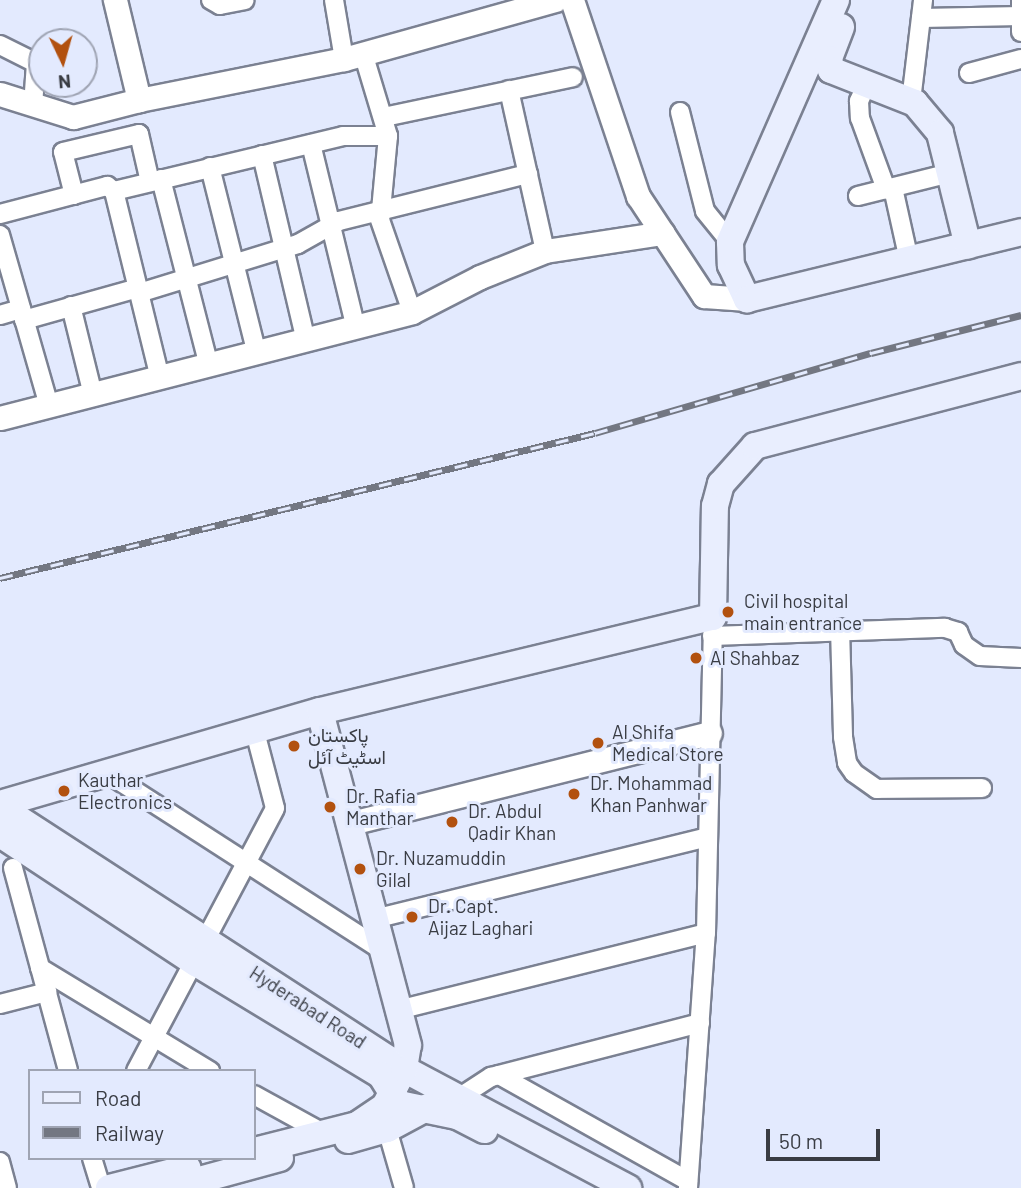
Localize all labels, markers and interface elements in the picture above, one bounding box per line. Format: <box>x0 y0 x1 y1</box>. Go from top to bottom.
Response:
north arrow <box>28 28 98 98</box>
text: N <box>57 70 72 94</box>
place label: Civil hospital main entrance <box>744 590 862 634</box>
marker: Civil hospital main entrance <box>718 602 738 622</box>
place label: Al Shahbaz <box>710 647 800 669</box>
marker: Al Shahbaz <box>688 650 704 666</box>
place label: Al Shifa Medical Store <box>612 721 724 765</box>
place label: پاکستان اسٹیٹ آئل <box>308 724 386 768</box>
marker: Al Shifa Medical Store <box>590 735 606 751</box>
marker: پاکستان اسٹیٹ آئل <box>286 738 302 754</box>
place label: Kauthar Electronics <box>78 769 172 813</box>
place label: Dr. Mohammad Khan Panhwar <box>590 772 712 816</box>
marker: Kauthar Electronics <box>56 783 72 799</box>
marker: Dr. Mohammad Khan Panhwar <box>564 784 584 804</box>
place label: Dr. Rafia Manthar <box>346 785 416 829</box>
marker: Dr. Rafia Manthar <box>320 797 340 817</box>
place label: Dr. Abdul Qadir Khan <box>468 800 556 844</box>
marker: Dr. Abdul Qadir Khan <box>442 812 462 832</box>
place label: Dr. Nuzamuddin Gilal <box>376 847 506 891</box>
marker: Dr. Nuzamuddin Gilal <box>350 859 370 879</box>
place label: Dr. Capt. Aijaz Laghari <box>428 895 533 939</box>
marker: Dr. Capt. Aijaz Laghari <box>402 907 422 927</box>
street label: Hyderabad Road <box>246 961 370 1053</box>
legend <box>28 1069 256 1160</box>
text: Road <box>95 1085 141 1110</box>
scale bar <box>769 1114 883 1158</box>
text: Railway <box>95 1120 164 1145</box>
text: 50 m <box>779 1128 823 1153</box>

